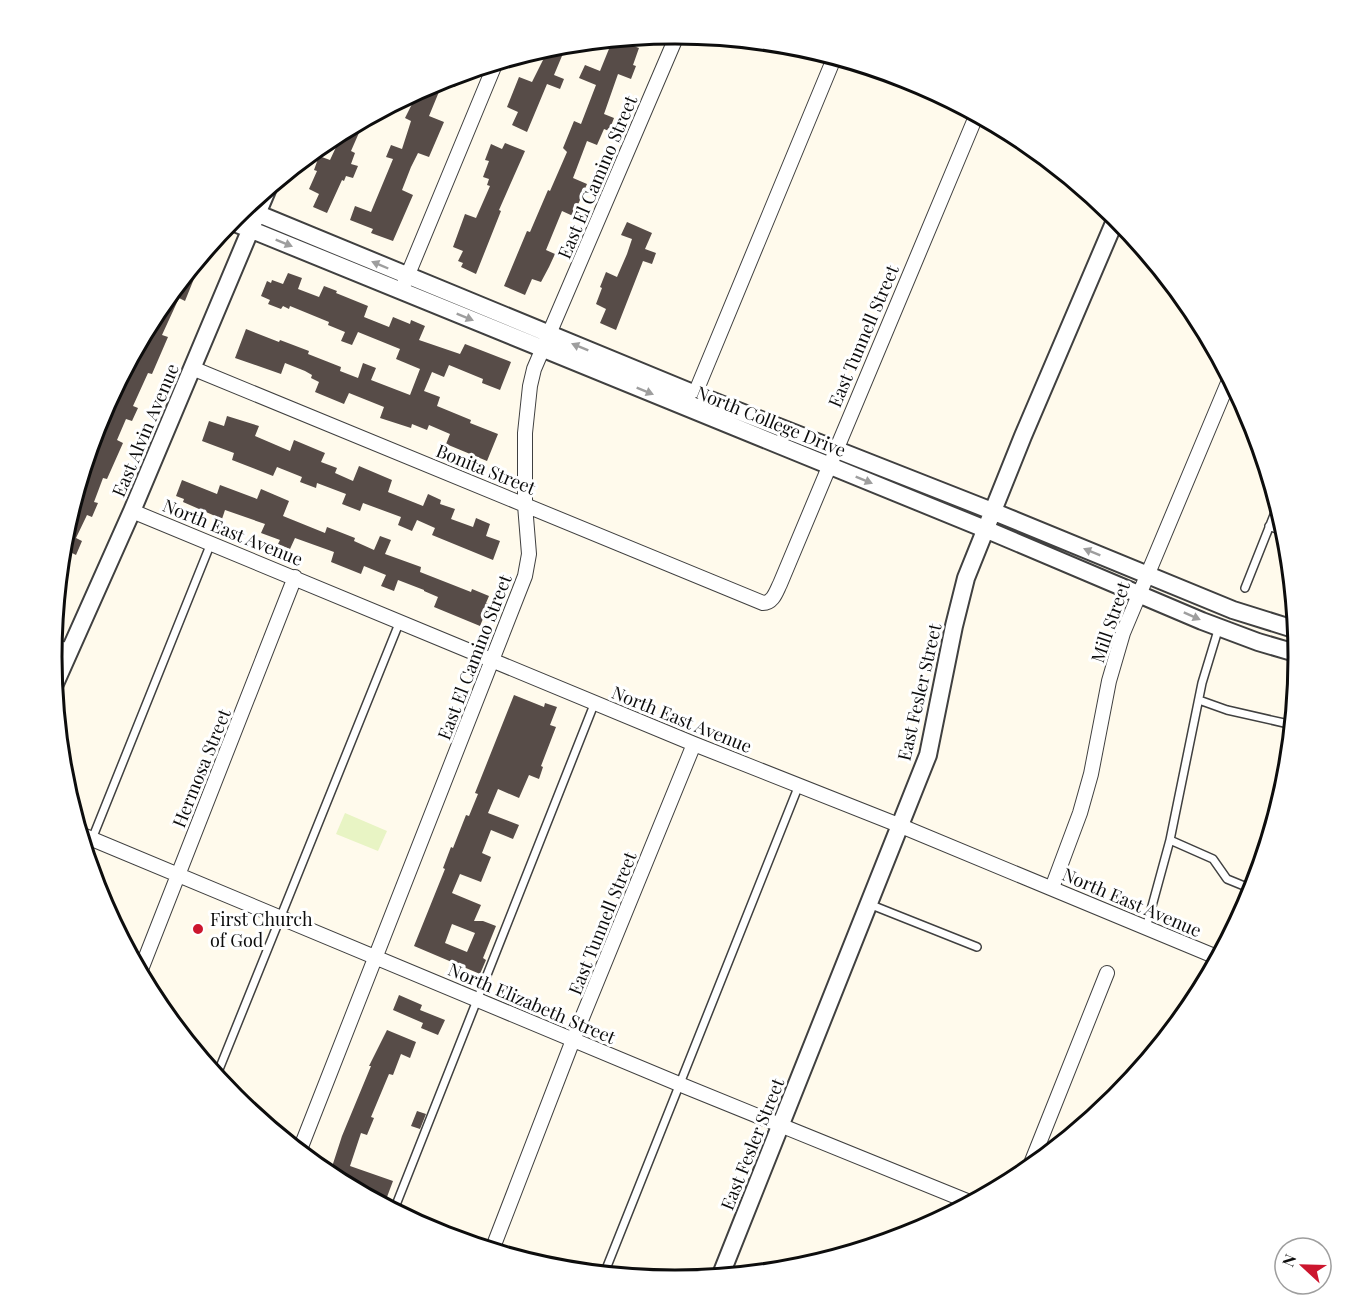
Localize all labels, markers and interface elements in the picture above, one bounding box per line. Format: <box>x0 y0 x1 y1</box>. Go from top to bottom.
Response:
street label: East El Camino Street <box>552 91 643 262</box>
one-way arrow <box>275 239 293 248</box>
one-way arrow <box>371 260 389 269</box>
street label: East Tunnell Street <box>822 261 904 411</box>
one-way arrow <box>456 312 474 322</box>
one-way arrow <box>571 342 589 351</box>
street label: East Alvin Avenue <box>106 360 184 500</box>
street label: North College Drive <box>692 380 850 462</box>
one-way arrow <box>636 387 654 396</box>
street label: Bonita Street <box>433 438 540 500</box>
one-way arrow <box>856 476 874 486</box>
street label: North East Avenue <box>159 493 307 571</box>
one-way arrow <box>1083 547 1101 557</box>
street label: East El Camino Street <box>431 570 517 743</box>
street label: Mill Street <box>1085 578 1135 666</box>
one-way arrow <box>1183 612 1200 621</box>
street label: East Fesler Street <box>892 620 947 763</box>
street label: North East Avenue <box>608 680 756 758</box>
street label: Hermosa Street <box>166 705 236 831</box>
street label: East Tunnell Street <box>562 847 642 998</box>
street label: North East Avenue <box>1059 862 1205 942</box>
place label: First Church of God <box>210 907 313 952</box>
marker: First Church of God <box>191 922 205 936</box>
street label: North Elizabeth Street <box>445 957 620 1049</box>
street label: East Fesler Street <box>715 1074 790 1213</box>
north arrow <box>1273 1236 1333 1296</box>
text: N <box>1277 1250 1301 1269</box>

